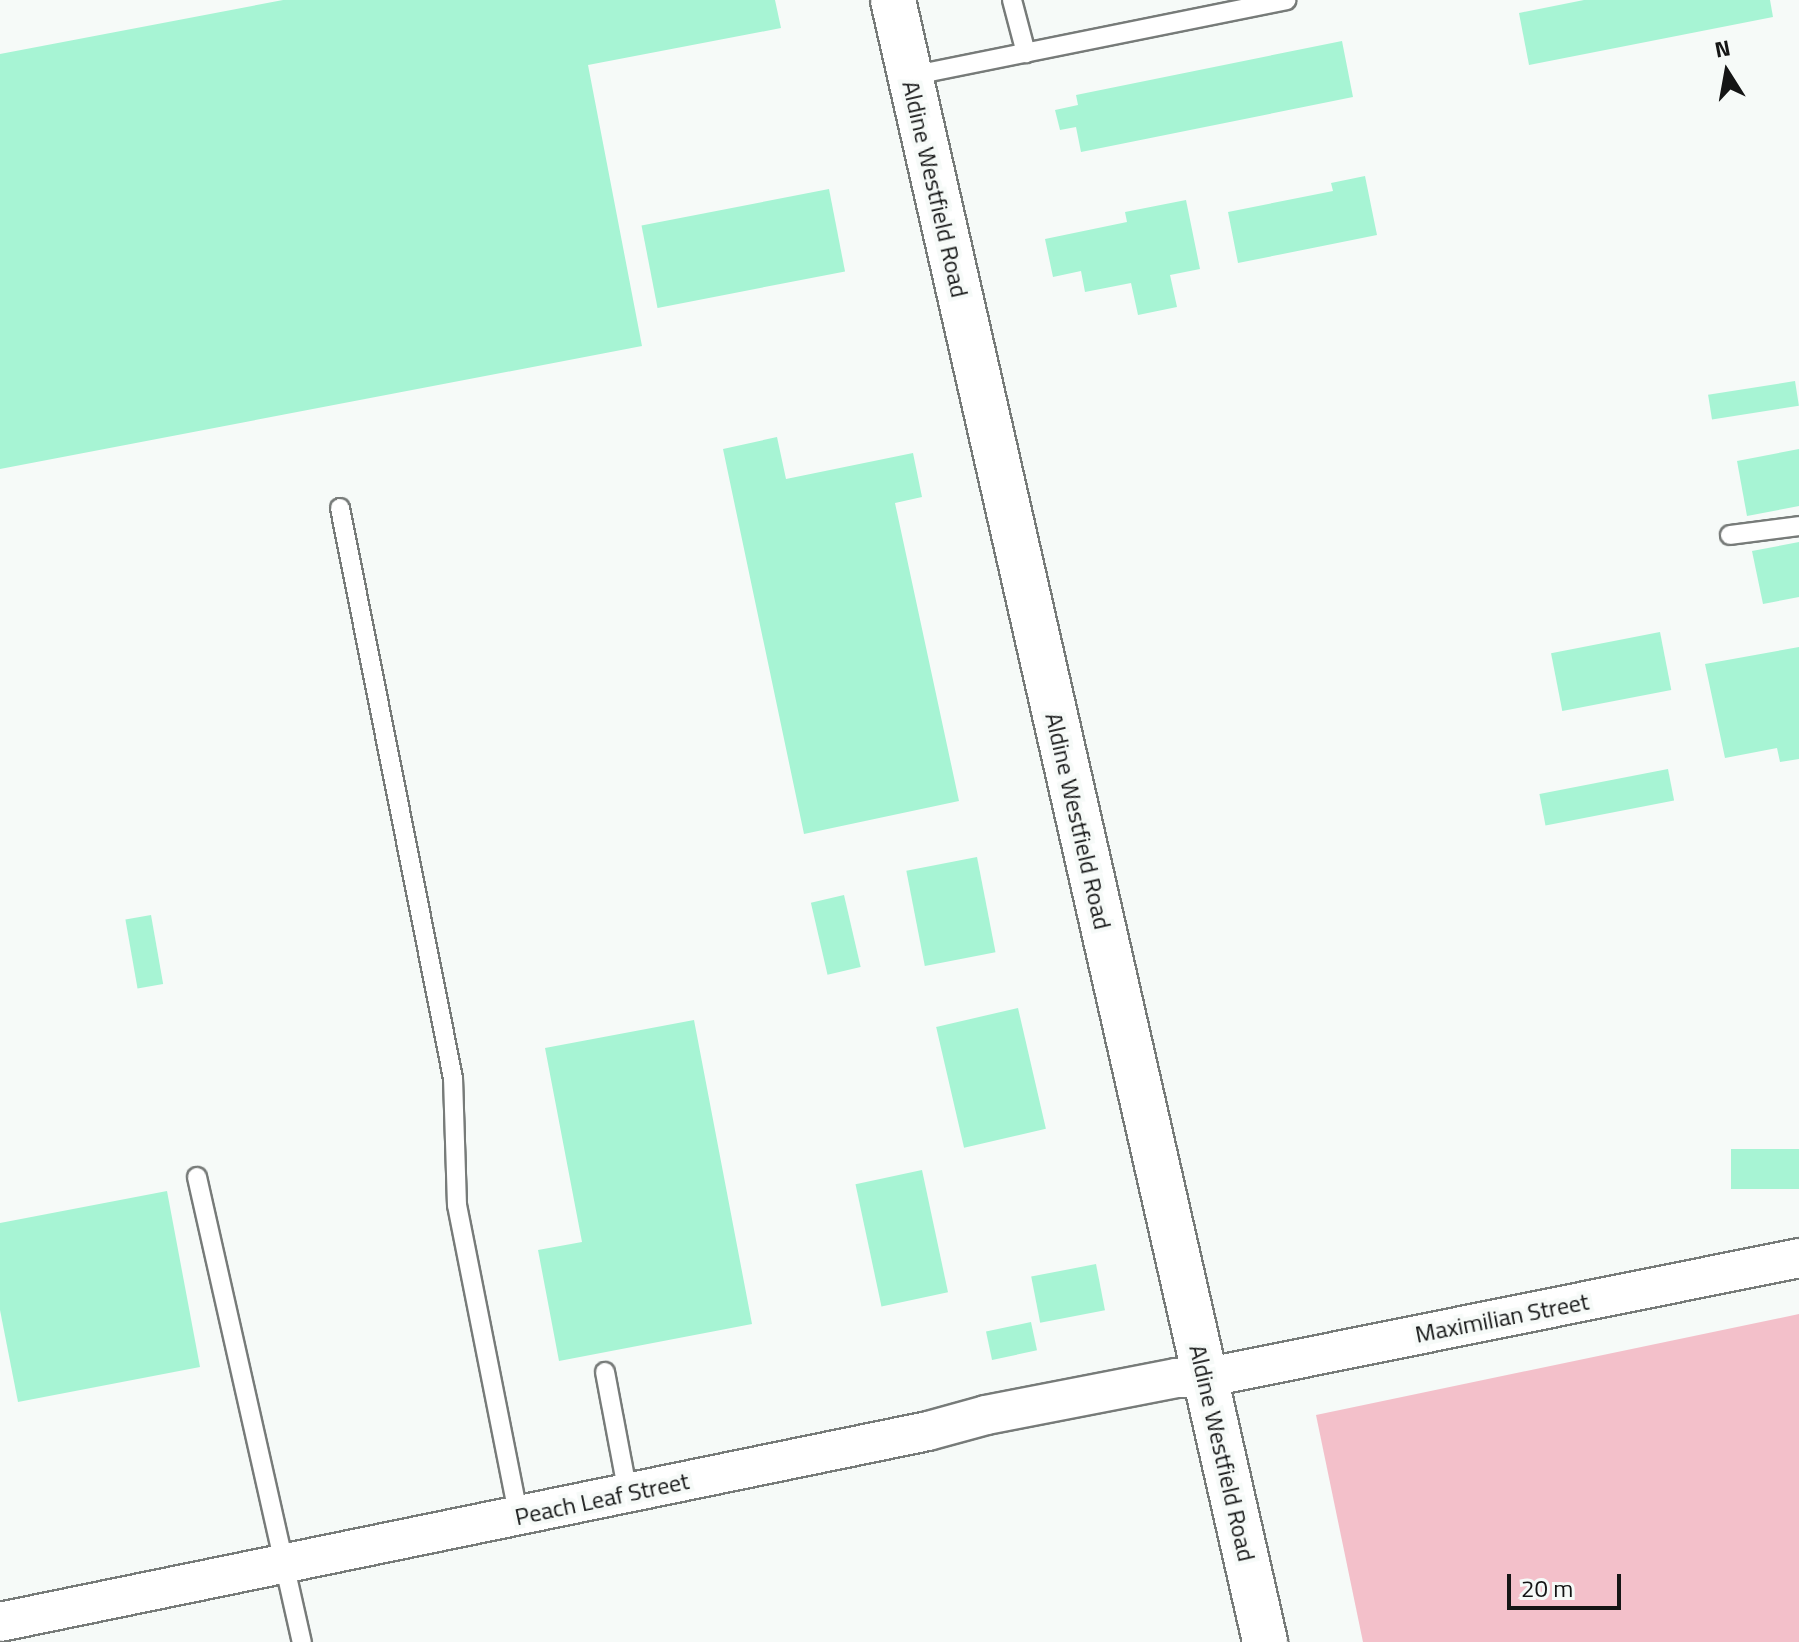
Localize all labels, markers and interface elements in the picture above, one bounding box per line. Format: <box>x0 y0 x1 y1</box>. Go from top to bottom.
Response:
text: N <box>1712 30 1733 67</box>
north arrow <box>1687 32 1767 112</box>
street label: Aldine Westfield Road <box>896 78 974 300</box>
street label: Aldine Westfield Road <box>1039 710 1117 932</box>
street label: Maximilian Street <box>1413 1287 1591 1349</box>
street label: Aldine Westfield Road <box>1183 1342 1261 1564</box>
street label: Peach Leaf Street <box>512 1466 692 1532</box>
scale bar <box>1511 1558 1625 1608</box>
text: 20 m <box>1521 1570 1573 1606</box>

